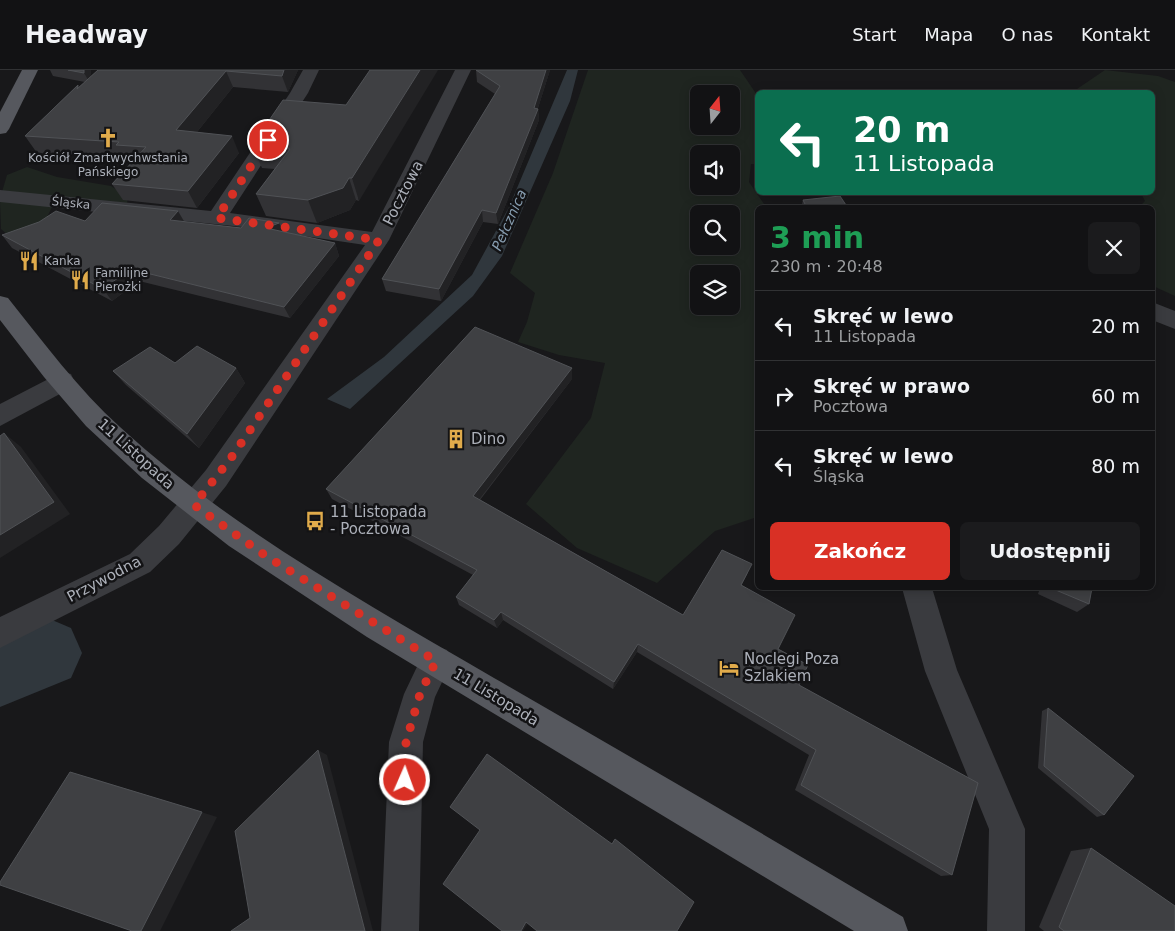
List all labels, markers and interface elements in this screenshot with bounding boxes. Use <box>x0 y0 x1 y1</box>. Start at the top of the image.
text: Headway <box>25 21 148 49</box>
text: Start <box>852 24 896 45</box>
text: Mapa <box>924 24 973 45</box>
text: O nas <box>1001 24 1053 45</box>
text: Kontakt <box>1081 24 1150 45</box>
north arrow <box>690 85 740 135</box>
map controls <box>690 85 740 315</box>
icon: left <box>770 110 835 175</box>
text: 20 m <box>853 110 950 150</box>
pin <box>247 119 289 161</box>
icon: arrive <box>254 126 282 154</box>
church icon: Kościół Zmartwychwstania Pańskiego <box>97 127 119 149</box>
button: sound <box>690 145 740 195</box>
place label: Kościół Zmartwychwstania Pańskiego <box>28 151 188 179</box>
text: 11 Listopada <box>853 151 995 176</box>
street label: Pocztowa <box>379 158 427 228</box>
water label: Pełcznica <box>488 187 530 253</box>
street label: Śląska <box>51 193 91 212</box>
button: search <box>690 205 740 255</box>
text: 3 min <box>770 220 864 255</box>
button: close <box>1088 222 1140 274</box>
restaurant icon: Kanka <box>18 250 40 272</box>
place label: Kanka <box>44 254 81 268</box>
text: 230 m · 20:48 <box>770 257 883 276</box>
button: layers <box>690 265 740 315</box>
place label: Familijne Pierożki <box>95 266 148 294</box>
restaurant icon: Familijne Pierożki <box>69 269 91 291</box>
text: Skręć w lewo <box>813 305 954 327</box>
icon: left <box>770 312 798 340</box>
text: 20 m <box>1091 315 1140 337</box>
text: 11 Listopada <box>813 327 916 346</box>
text: Skręć w prawo <box>813 375 970 397</box>
icon: right <box>770 382 798 410</box>
text: 60 m <box>1091 385 1140 407</box>
text: Pocztowa <box>813 397 888 416</box>
street label: 11 Listopada <box>94 415 178 493</box>
building icon: Dino <box>445 428 467 450</box>
place label: Dino <box>471 430 505 448</box>
text: Skręć w lewo <box>813 445 954 467</box>
icon: left <box>770 452 798 480</box>
text: 80 m <box>1091 455 1140 477</box>
text: Śląska <box>813 467 865 486</box>
place label: 11 Listopada - Pocztowa <box>330 503 427 538</box>
bus stop icon: 11 Listopada - Pocztowa <box>304 510 326 532</box>
button: Zakończ <box>770 522 950 580</box>
button: Udostępnij <box>960 522 1140 580</box>
street label: Przywodna <box>64 552 144 606</box>
place label: Noclegi Poza Szlakiem <box>744 650 839 685</box>
hotel icon: Noclegi Poza Szlakiem <box>718 657 740 679</box>
street label: 11 Listopada <box>450 664 542 730</box>
position arrow <box>378 753 430 805</box>

